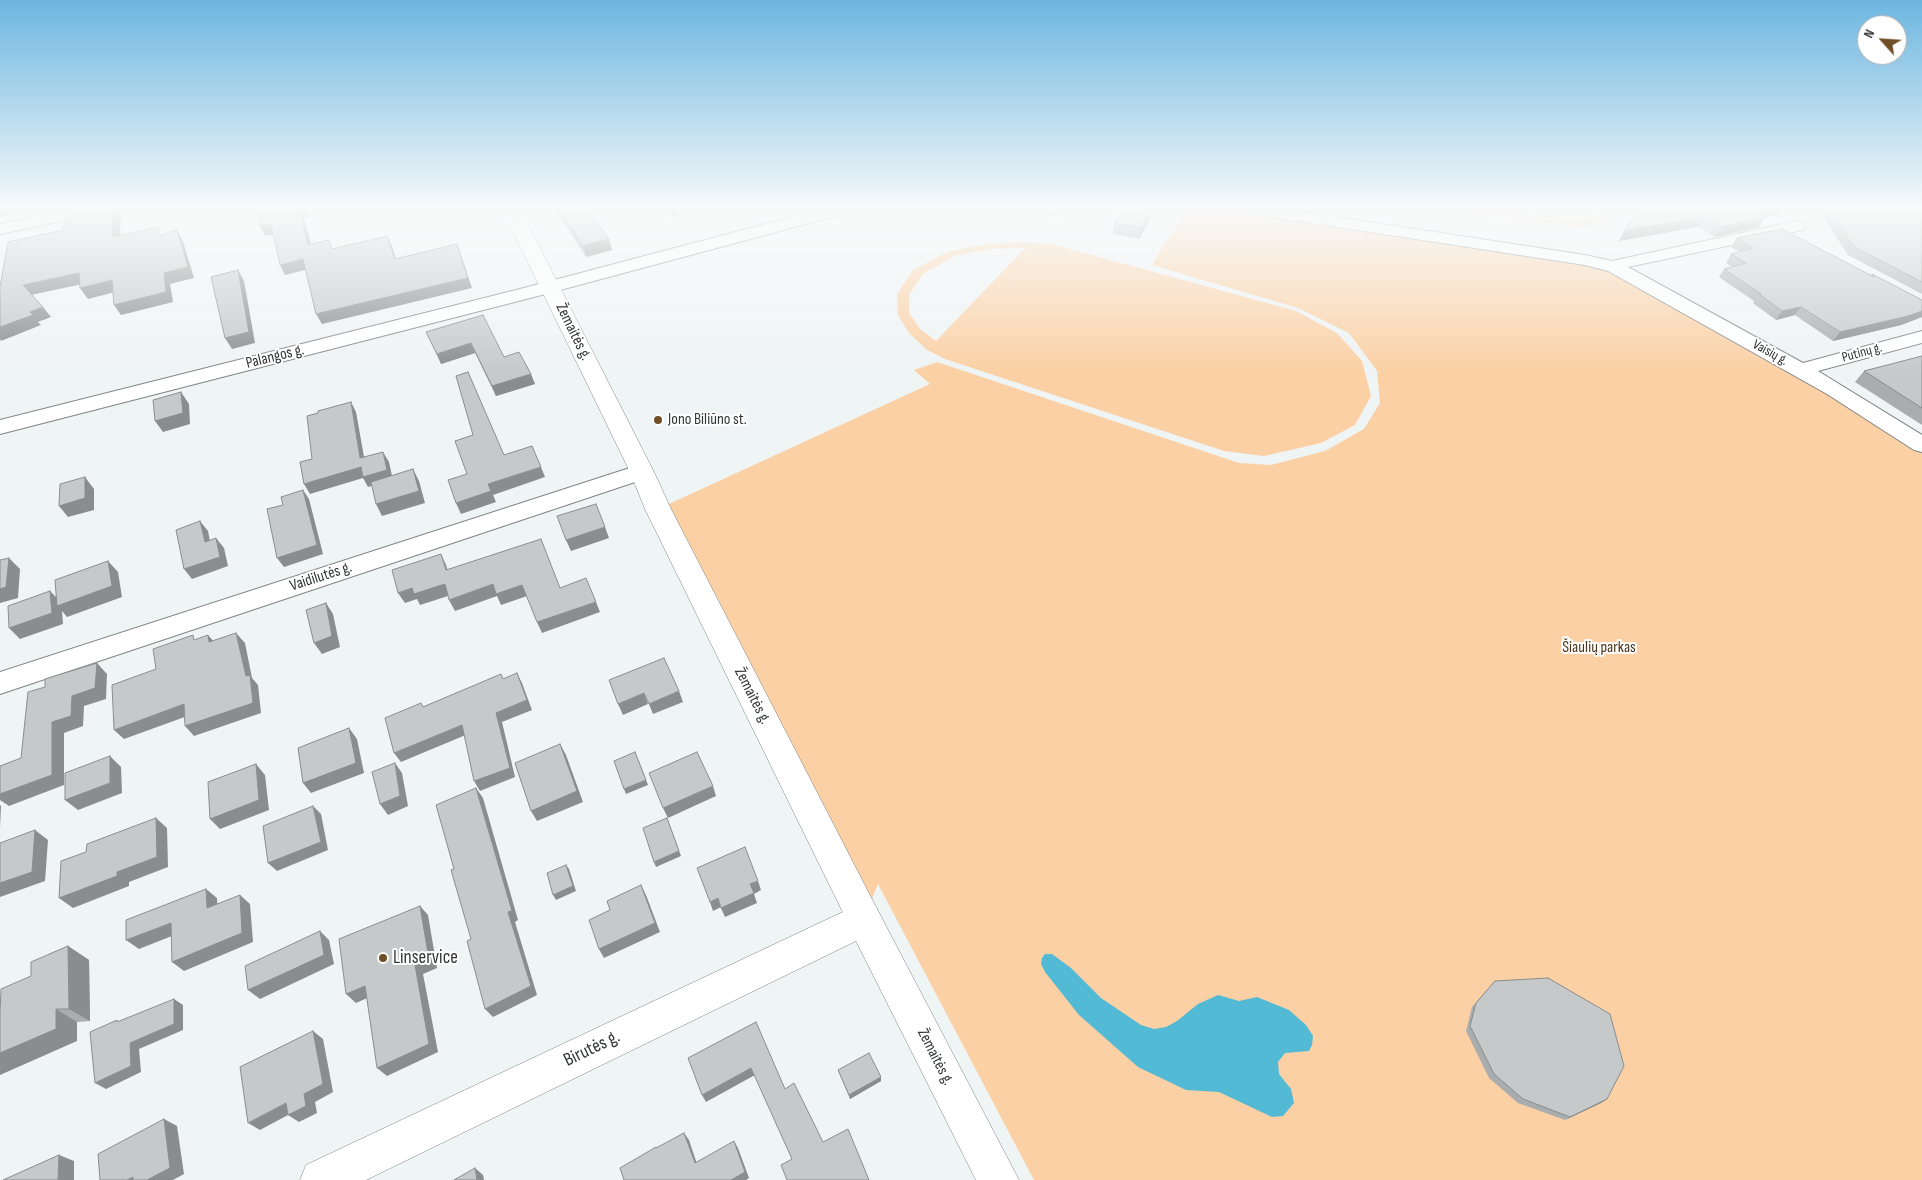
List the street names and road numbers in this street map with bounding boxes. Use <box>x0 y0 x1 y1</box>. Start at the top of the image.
street label: Žemaitės g. <box>551 300 595 364</box>
street label: Vaisių g. <box>1749 336 1791 370</box>
street label: Putinų g. <box>1840 340 1884 366</box>
street label: Palangos g. <box>244 341 306 373</box>
street label: Vaidilutės g. <box>288 558 354 596</box>
street label: Žemaitės g. <box>730 664 774 728</box>
street label: Žemaitės g. <box>913 1025 957 1089</box>
street label: Birutės g. <box>560 1026 624 1072</box>

